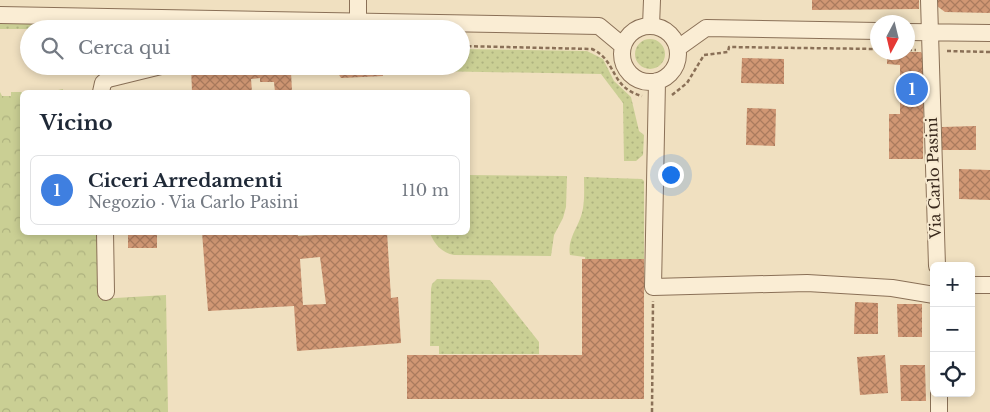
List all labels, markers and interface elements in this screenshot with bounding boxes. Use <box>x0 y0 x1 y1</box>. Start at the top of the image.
north arrow <box>870 15 915 60</box>
search box <box>20 20 470 75</box>
icon: search <box>38 34 66 62</box>
text: Cerca qui <box>78 36 171 59</box>
pin: 1 <box>896 70 928 108</box>
text: Vicino <box>40 110 113 136</box>
street label: Via Carlo Pasini <box>922 117 945 240</box>
your location <box>658 162 684 188</box>
text: Ciceri Arredamenti <box>88 169 282 192</box>
text: 1 <box>54 180 60 200</box>
text: 110 m <box>402 180 449 200</box>
text: Negozio · Via Carlo Pasini <box>88 192 299 212</box>
map controls <box>930 262 975 397</box>
button: + <box>930 262 975 307</box>
button: − <box>930 307 975 352</box>
button: locate <box>930 352 975 397</box>

